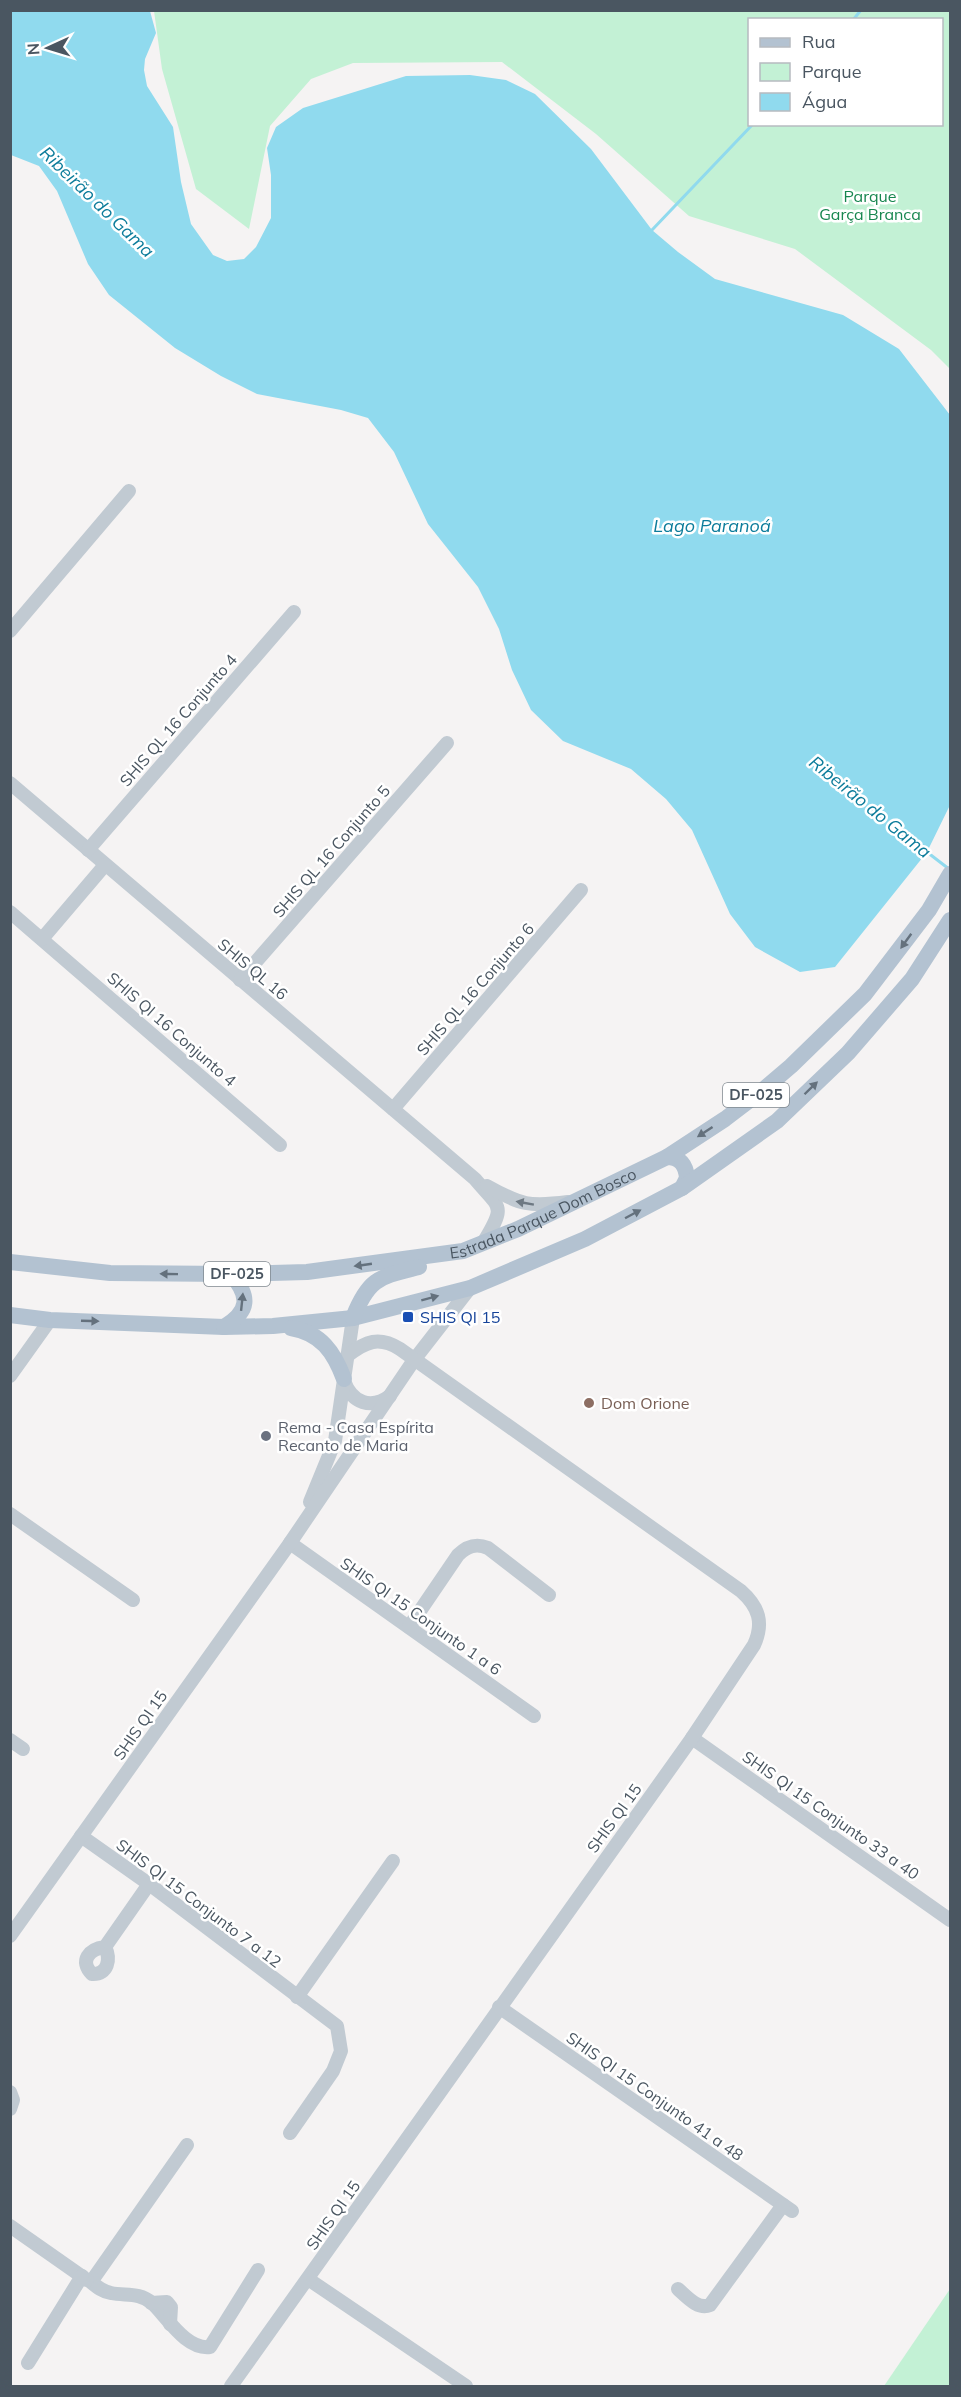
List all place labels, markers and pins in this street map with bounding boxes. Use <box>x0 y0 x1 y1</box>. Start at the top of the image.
place label: SHIS QI 15 <box>420 1307 500 1327</box>
marker: SHIS QI 15 <box>401 1310 415 1324</box>
place label: Dom Orione <box>601 1393 690 1413</box>
marker: Dom Orione <box>582 1396 596 1410</box>
place label: Rema - Casa Espírita Recanto de Maria <box>278 1417 434 1455</box>
marker: Rema - Casa Espírita Recanto de Maria <box>259 1429 273 1443</box>

